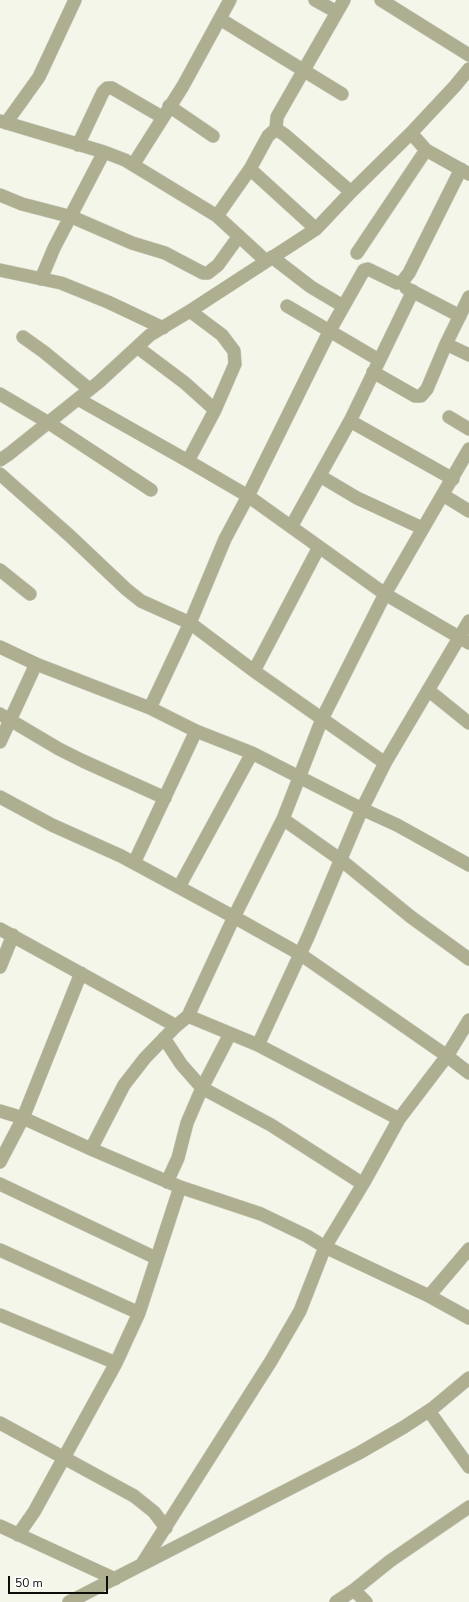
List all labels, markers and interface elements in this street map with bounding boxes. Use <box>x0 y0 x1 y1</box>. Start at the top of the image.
scale bar <box>10 1568 110 1594</box>
text: 50 m <box>15 1575 43 1591</box>

